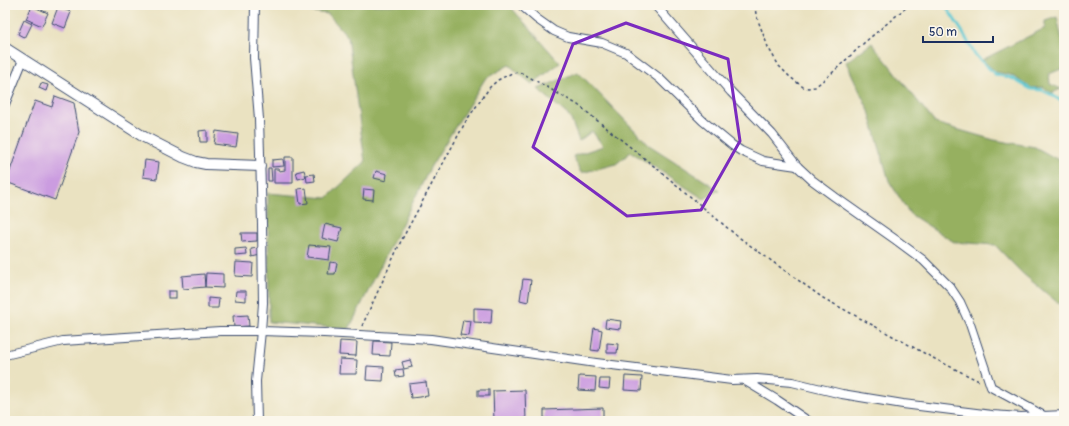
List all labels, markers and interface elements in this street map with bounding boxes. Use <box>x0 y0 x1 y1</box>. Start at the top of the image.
scale bar <box>923 18 993 44</box>
text: 50 m <box>929 25 957 40</box>

